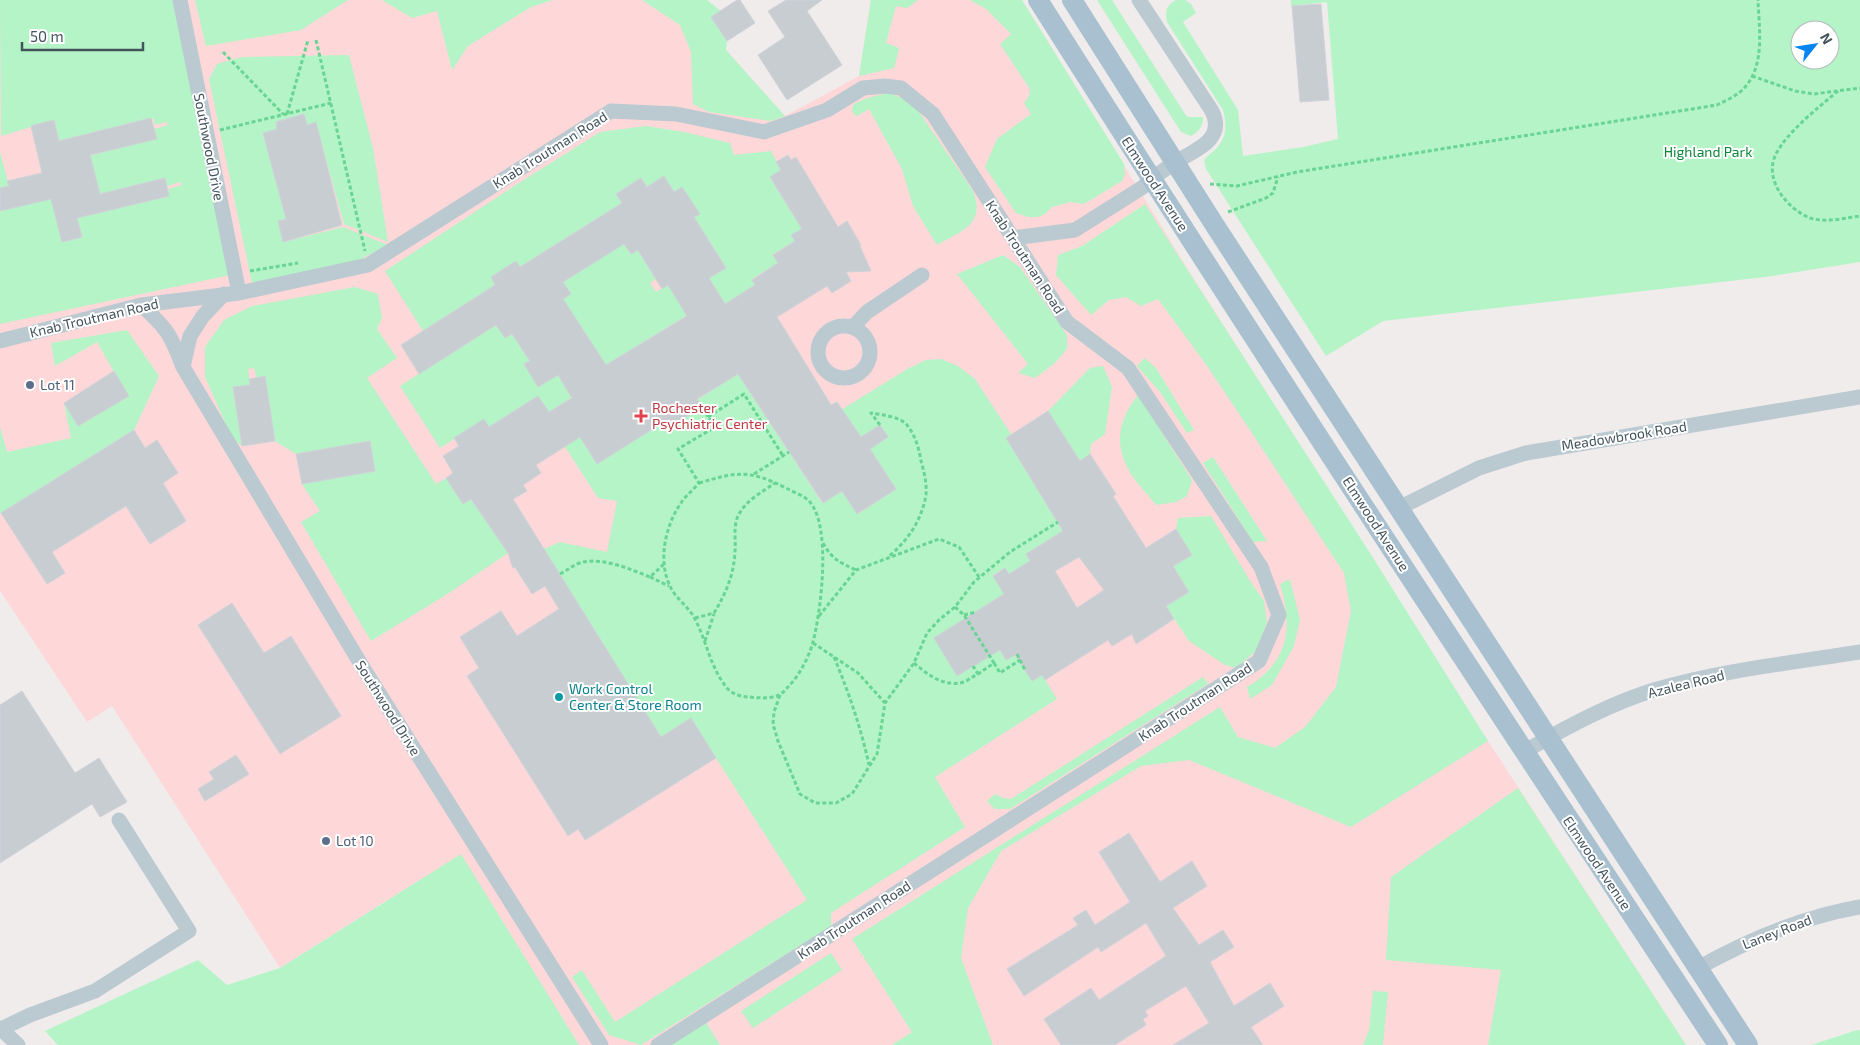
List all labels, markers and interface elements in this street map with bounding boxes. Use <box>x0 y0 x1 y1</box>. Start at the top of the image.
scale bar <box>22 20 144 52</box>
north arrow <box>1790 20 1840 70</box>
text: 50 m <box>30 27 64 45</box>
text: N <box>1817 30 1837 47</box>
street label: Southwood Drive <box>191 92 228 202</box>
street label: Knab Troutman Road <box>489 107 610 192</box>
street label: Elmwood Avenue <box>1119 133 1192 234</box>
park label: Highland Park <box>1664 143 1752 160</box>
street label: Knab Troutman Road <box>982 197 1068 317</box>
street label: Knab Troutman Road <box>28 294 160 341</box>
place label: Lot 11 <box>40 376 75 393</box>
marker: Lot 11 <box>24 379 36 391</box>
place label: Rochester Psychiatric Center <box>652 399 768 432</box>
marker: Rochester Psychiatric Center <box>634 409 648 423</box>
street label: Meadowbrook Road <box>1560 417 1688 454</box>
street label: Elmwood Avenue <box>1340 473 1413 574</box>
street label: Southwood Drive <box>352 657 425 758</box>
street label: Knab Troutman Road <box>1135 659 1255 745</box>
street label: Azalea Road <box>1646 666 1726 701</box>
place label: Work Control Center & Store Room <box>569 680 702 713</box>
marker: Work Control Center & Store Room <box>553 691 565 703</box>
street label: Elmwood Avenue <box>1560 813 1635 913</box>
place label: Lot 10 <box>336 832 374 849</box>
marker: Lot 10 <box>320 835 332 847</box>
street label: Knab Troutman Road <box>794 877 914 963</box>
street label: Laney Road <box>1740 911 1814 953</box>

